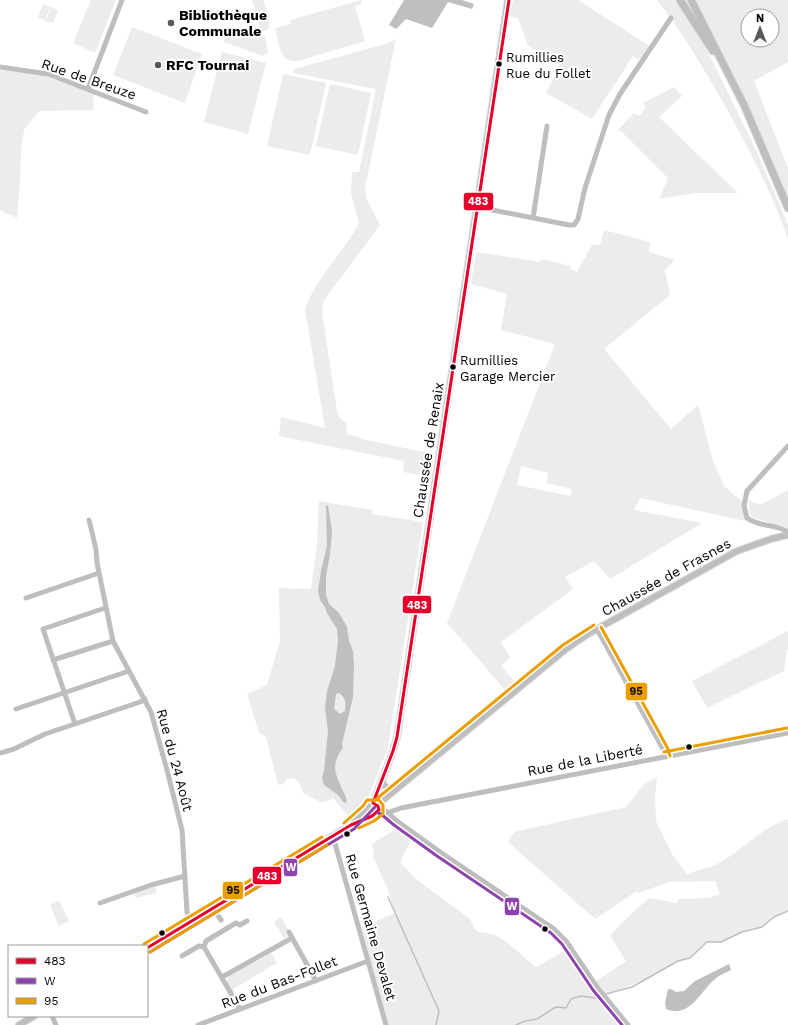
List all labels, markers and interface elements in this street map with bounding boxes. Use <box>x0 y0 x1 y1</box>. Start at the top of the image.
place label: Bibliothèque Communale <box>179 7 267 39</box>
north arrow <box>740 8 780 48</box>
text: N <box>756 12 764 25</box>
marker: Bibliothèque Communale <box>166 18 176 28</box>
place label: Rumillies Rue du Follet <box>506 50 591 81</box>
street label: Rue de Breuze <box>40 55 138 103</box>
place label: RFC Tournai <box>166 57 249 73</box>
marker: Rumillies Rue du Follet <box>494 59 504 69</box>
marker: RFC Tournai <box>153 60 163 70</box>
line badge: 483 <box>463 192 494 211</box>
text: 483 <box>468 195 489 208</box>
place label: Rumillies Garage Mercier <box>460 353 555 384</box>
marker: Rumillies Garage Mercier <box>448 362 458 372</box>
street label: Chaussée de Renaix <box>409 381 447 519</box>
street label: Chaussée de Frasnes <box>599 535 733 619</box>
line badge: 483 <box>402 595 432 614</box>
text: 483 <box>407 599 428 612</box>
line badge: 95 <box>625 682 648 701</box>
text: 95 <box>629 685 643 698</box>
street label: Rue du 24 Août <box>154 707 196 813</box>
street label: Rue de la Liberté <box>526 741 644 779</box>
unlabelled marker <box>684 742 694 752</box>
unlabelled marker <box>342 829 352 839</box>
street label: Rue Germaine Devalet <box>342 852 400 1002</box>
line badge: W <box>283 858 298 877</box>
text: W <box>286 861 297 874</box>
line badge: 483 <box>252 866 282 885</box>
text: 483 <box>257 870 278 883</box>
line badge: 95 <box>222 881 244 900</box>
text: 95 <box>226 884 240 897</box>
line badge: W <box>504 897 520 916</box>
text: W <box>507 900 518 913</box>
unlabelled marker <box>540 924 550 934</box>
unlabelled marker <box>157 928 167 938</box>
legend <box>8 945 148 1017</box>
street label: Rue du Bas-Follet <box>219 952 339 1011</box>
text: 483 <box>44 954 65 968</box>
text: W <box>44 974 56 988</box>
text: 95 <box>44 994 58 1008</box>

